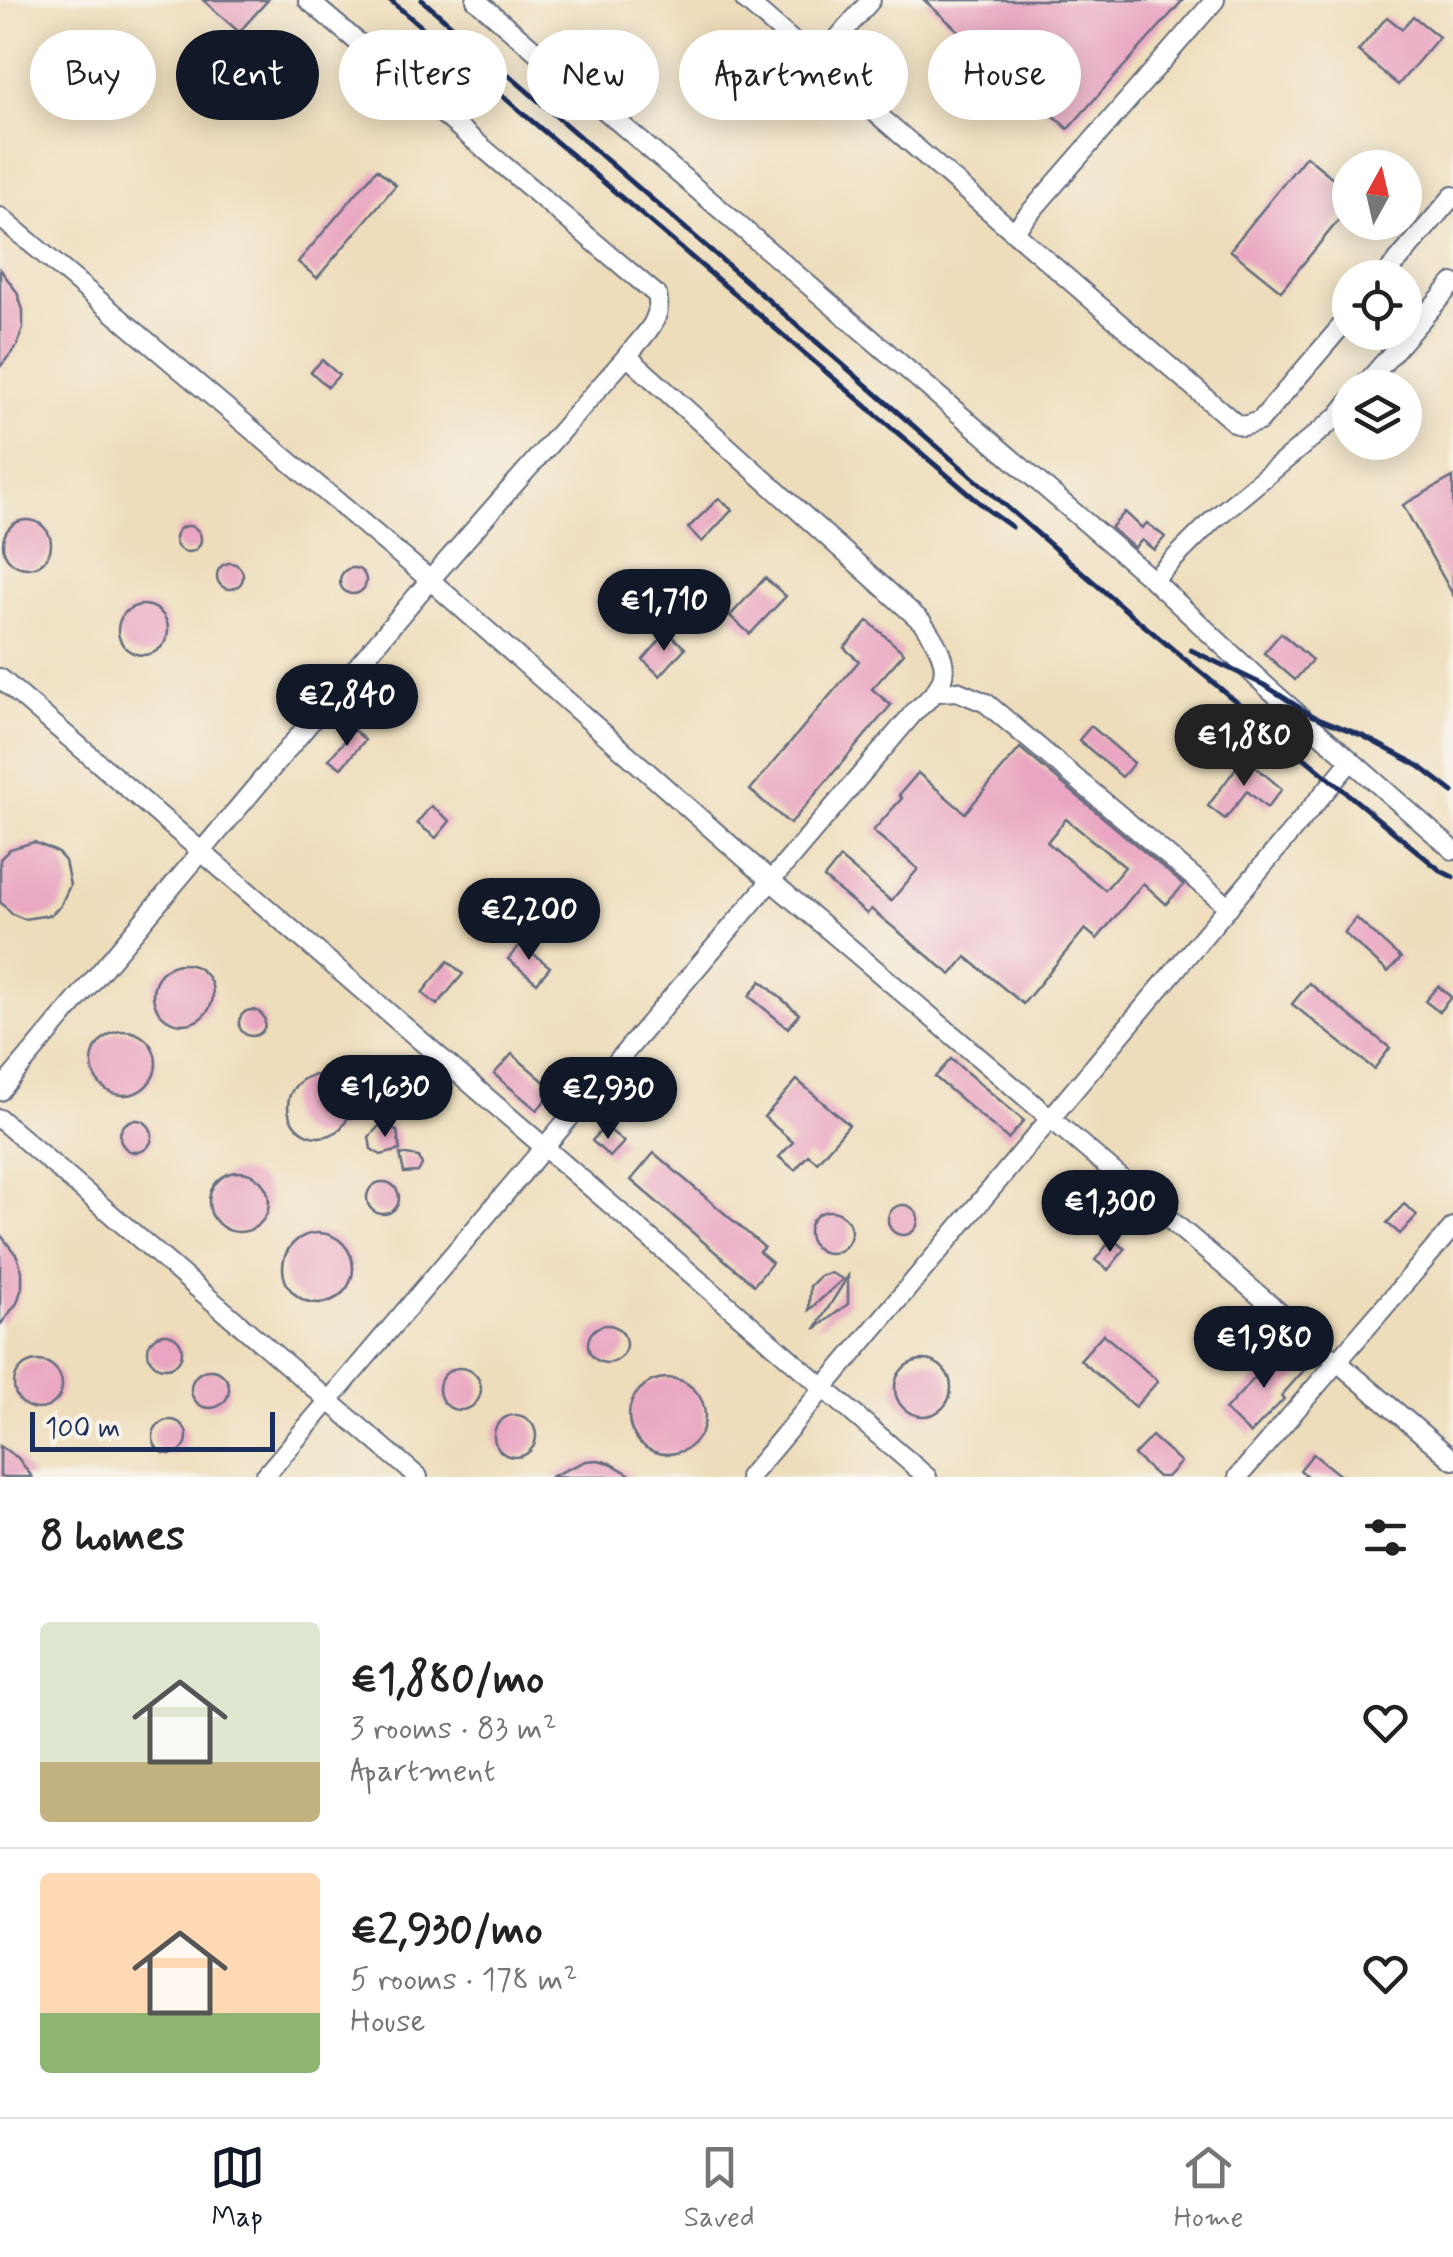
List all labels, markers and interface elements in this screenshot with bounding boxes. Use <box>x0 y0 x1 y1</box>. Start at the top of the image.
chip: Buy <box>30 30 156 120</box>
chip: Rent <box>176 30 319 120</box>
chip: Filters <box>339 30 507 120</box>
chip: New <box>527 30 659 120</box>
chip: Apartment <box>679 30 908 120</box>
chip: House <box>928 30 1081 120</box>
north arrow <box>1332 150 1422 240</box>
map controls <box>1332 150 1422 460</box>
button: locate <box>1332 260 1422 350</box>
button: layers <box>1332 370 1422 460</box>
pin: €1,710 <box>583 569 745 654</box>
text: €1,710 <box>620 580 708 622</box>
pin: €2,840 <box>266 664 428 749</box>
text: €2,840 <box>298 675 396 717</box>
pin: €1,880 <box>1163 704 1325 789</box>
text: €1,880 <box>1197 715 1291 757</box>
pin: €2,200 <box>448 878 610 963</box>
text: €2,200 <box>480 889 578 931</box>
pin: €1,630 <box>304 1055 466 1140</box>
pin: €2,930 <box>527 1057 689 1142</box>
text: €1,630 <box>340 1066 430 1108</box>
text: €2,930 <box>561 1068 655 1110</box>
pin: €1,300 <box>1029 1170 1191 1255</box>
text: €1,300 <box>1064 1181 1156 1223</box>
pin: €1,980 <box>1183 1306 1345 1391</box>
text: €1,980 <box>1216 1317 1312 1359</box>
scale bar <box>30 1407 275 1452</box>
text: 100 m <box>45 1411 120 1448</box>
text: 8 homes <box>40 1510 185 1565</box>
icon: filters <box>1358 1510 1413 1565</box>
text: €1,880/mo <box>350 1653 544 1708</box>
icon: home <box>120 1662 240 1782</box>
icon: heart <box>1358 1695 1413 1750</box>
text: 3 rooms · 83 m² <box>350 1708 557 1750</box>
text: Apartment <box>350 1750 495 1792</box>
text: €2,930/mo <box>350 1904 543 1959</box>
icon: home <box>120 1913 240 2033</box>
icon: heart <box>1358 1946 1413 2001</box>
text: 5 rooms · 178 m² <box>350 1959 577 2001</box>
text: House <box>350 2001 426 2043</box>
tab: Map <box>210 2140 265 2237</box>
tab: Saved <box>684 2140 755 2237</box>
tab: Home <box>1174 2140 1243 2237</box>

